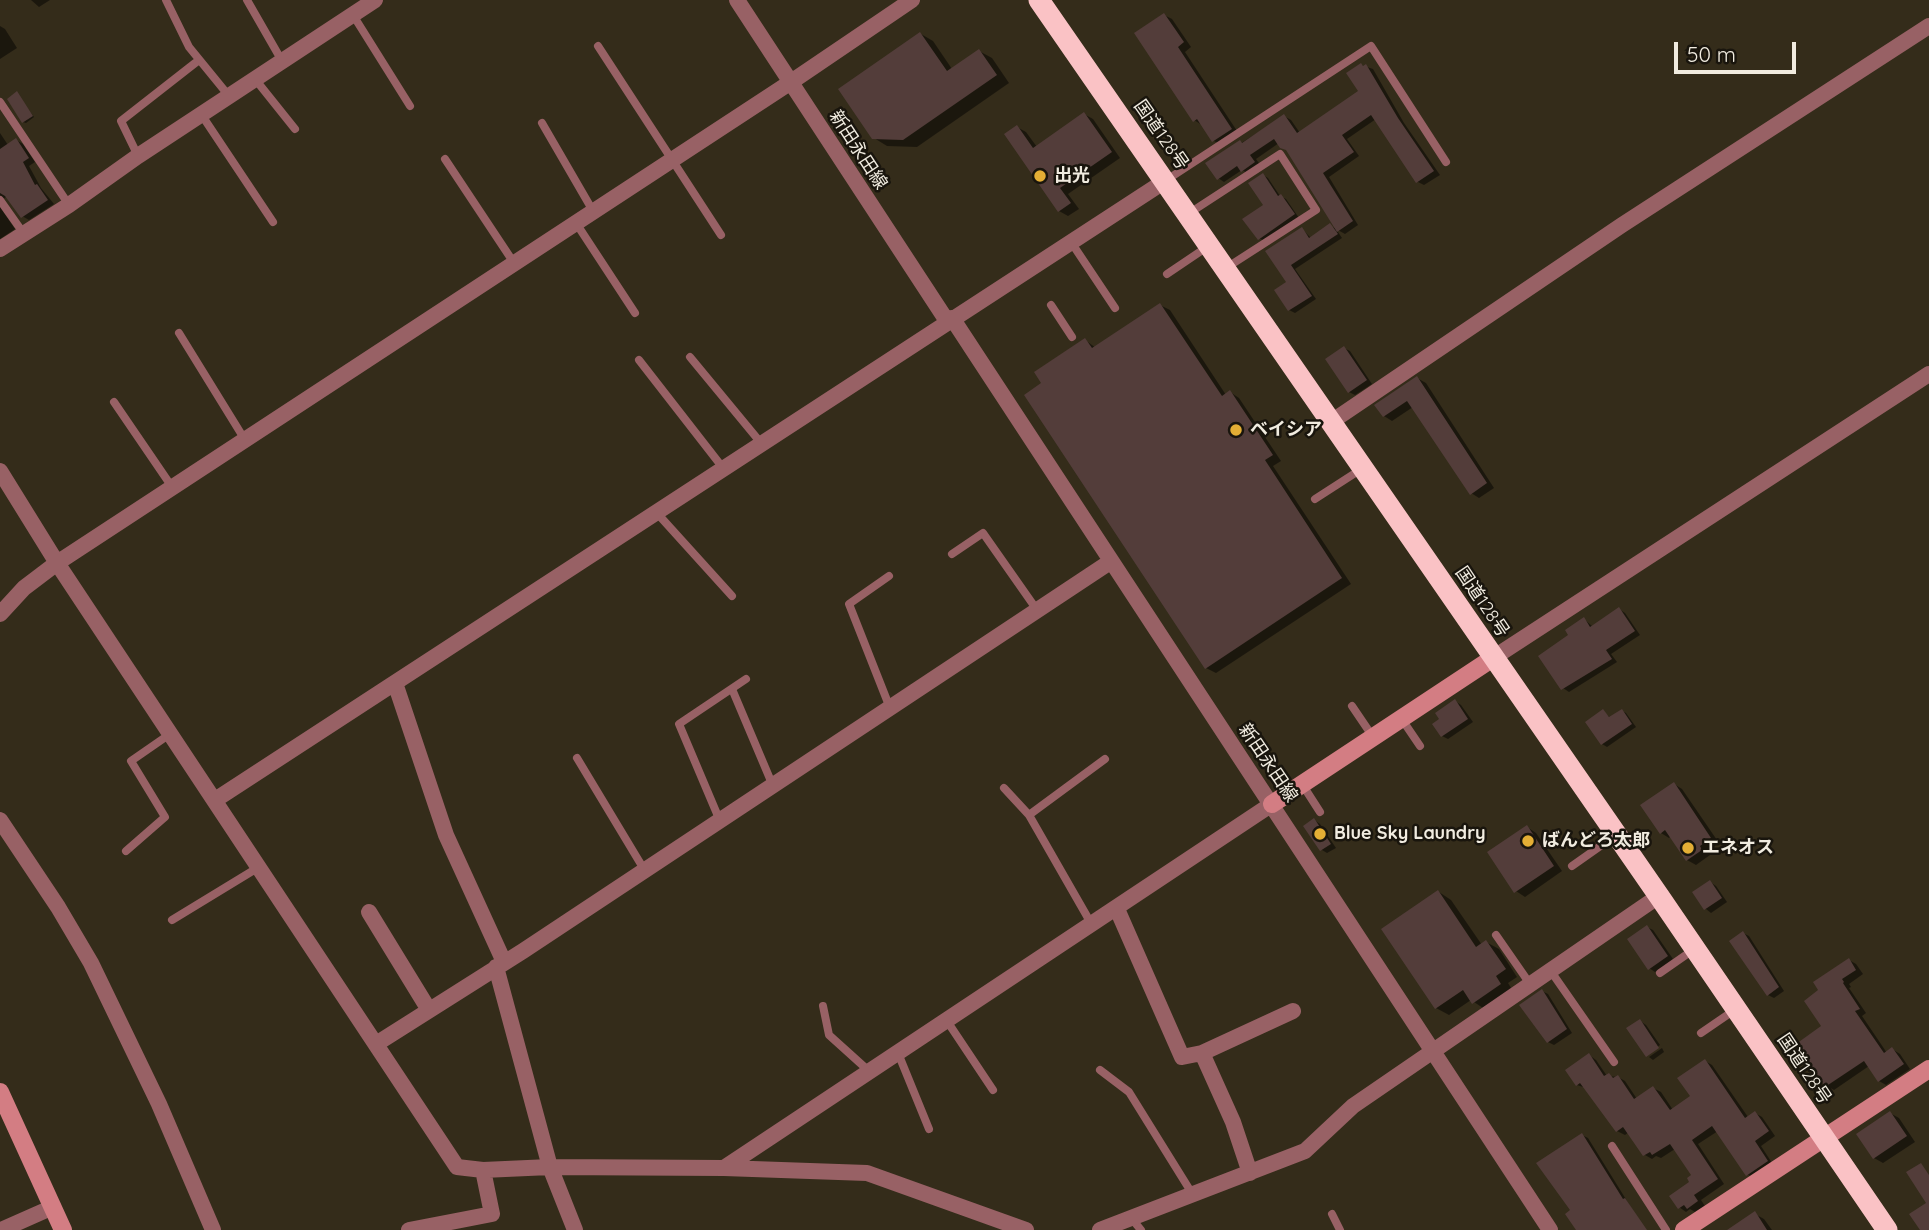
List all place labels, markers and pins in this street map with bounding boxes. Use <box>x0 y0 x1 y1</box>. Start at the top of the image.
place label: 出光 <box>1054 165 1090 187</box>
marker: 出光 <box>1032 168 1048 184</box>
place label: ベイシア <box>1250 419 1322 441</box>
marker: ベイシア <box>1228 422 1244 438</box>
place label: Blue Sky Laundry <box>1334 823 1486 845</box>
marker: Blue Sky Laundry <box>1312 826 1328 842</box>
place label: ばんどろ太郎 <box>1542 830 1650 852</box>
marker: ばんどろ太郎 <box>1520 833 1536 849</box>
place label: エネオス <box>1702 837 1774 859</box>
marker: エネオス <box>1680 840 1696 856</box>

